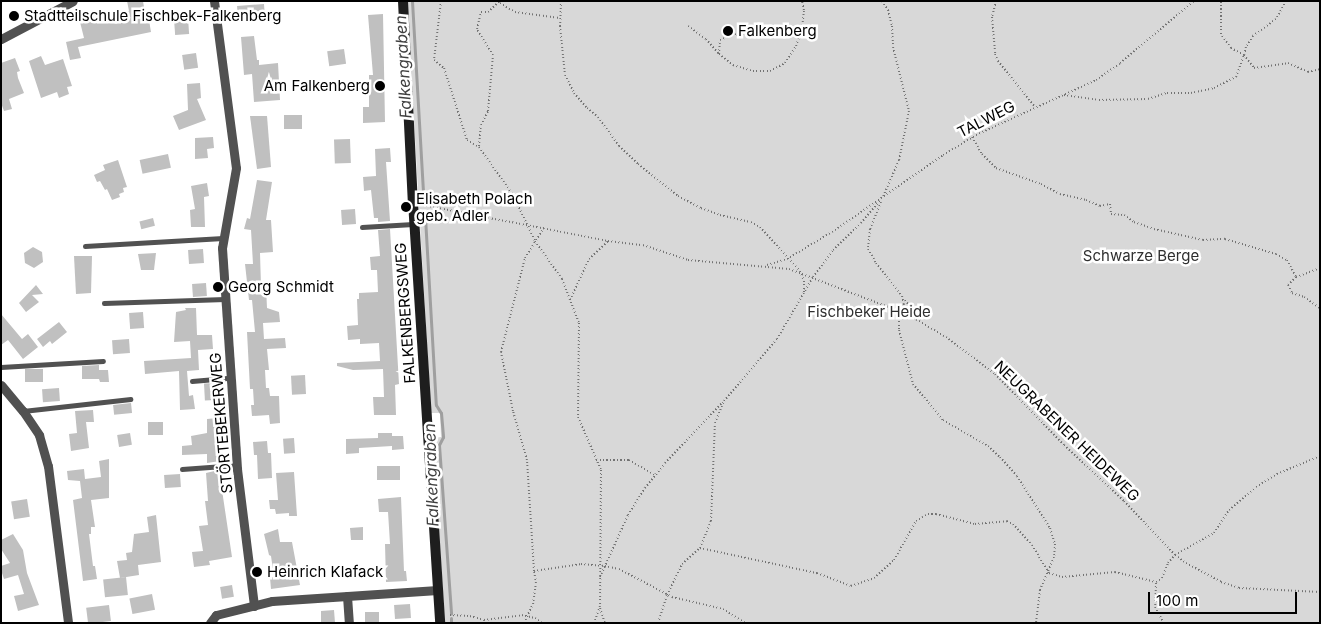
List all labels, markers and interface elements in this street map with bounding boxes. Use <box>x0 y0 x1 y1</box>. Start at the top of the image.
place label: Stadtteilschule Fischbek-Falkenberg <box>24 7 281 25</box>
marker: Stadtteilschule Fischbek-Falkenberg <box>8 10 20 22</box>
water label: Falkengraben <box>391 15 415 119</box>
place label: Falkenberg <box>738 22 817 40</box>
marker: Falkenberg <box>722 25 734 37</box>
place label: Am Falkenberg <box>264 77 370 95</box>
marker: Am Falkenberg <box>374 80 386 92</box>
street label: TALWEG <box>954 97 1018 141</box>
place label: Elisabeth Polach geb. Adler <box>416 189 533 224</box>
marker: Elisabeth Polach geb. Adler <box>400 201 412 213</box>
street label: FALKENBERGSWEG <box>391 242 419 384</box>
park label: Schwarze Berge <box>1083 247 1199 265</box>
place label: Georg Schmidt <box>228 278 334 296</box>
marker: Georg Schmidt <box>212 281 224 293</box>
park label: Fischbeker Heide <box>807 303 931 321</box>
street label: STÖRTEBEKERWEG <box>206 352 236 494</box>
street label: NEUGRABENER HEIDEWEG <box>991 357 1143 505</box>
water label: Falkengraben <box>420 423 442 527</box>
place label: Heinrich Klafack <box>267 563 383 581</box>
marker: Heinrich Klafack <box>251 566 263 578</box>
scale bar <box>1151 582 1300 614</box>
text: 100 m <box>1156 591 1198 610</box>

